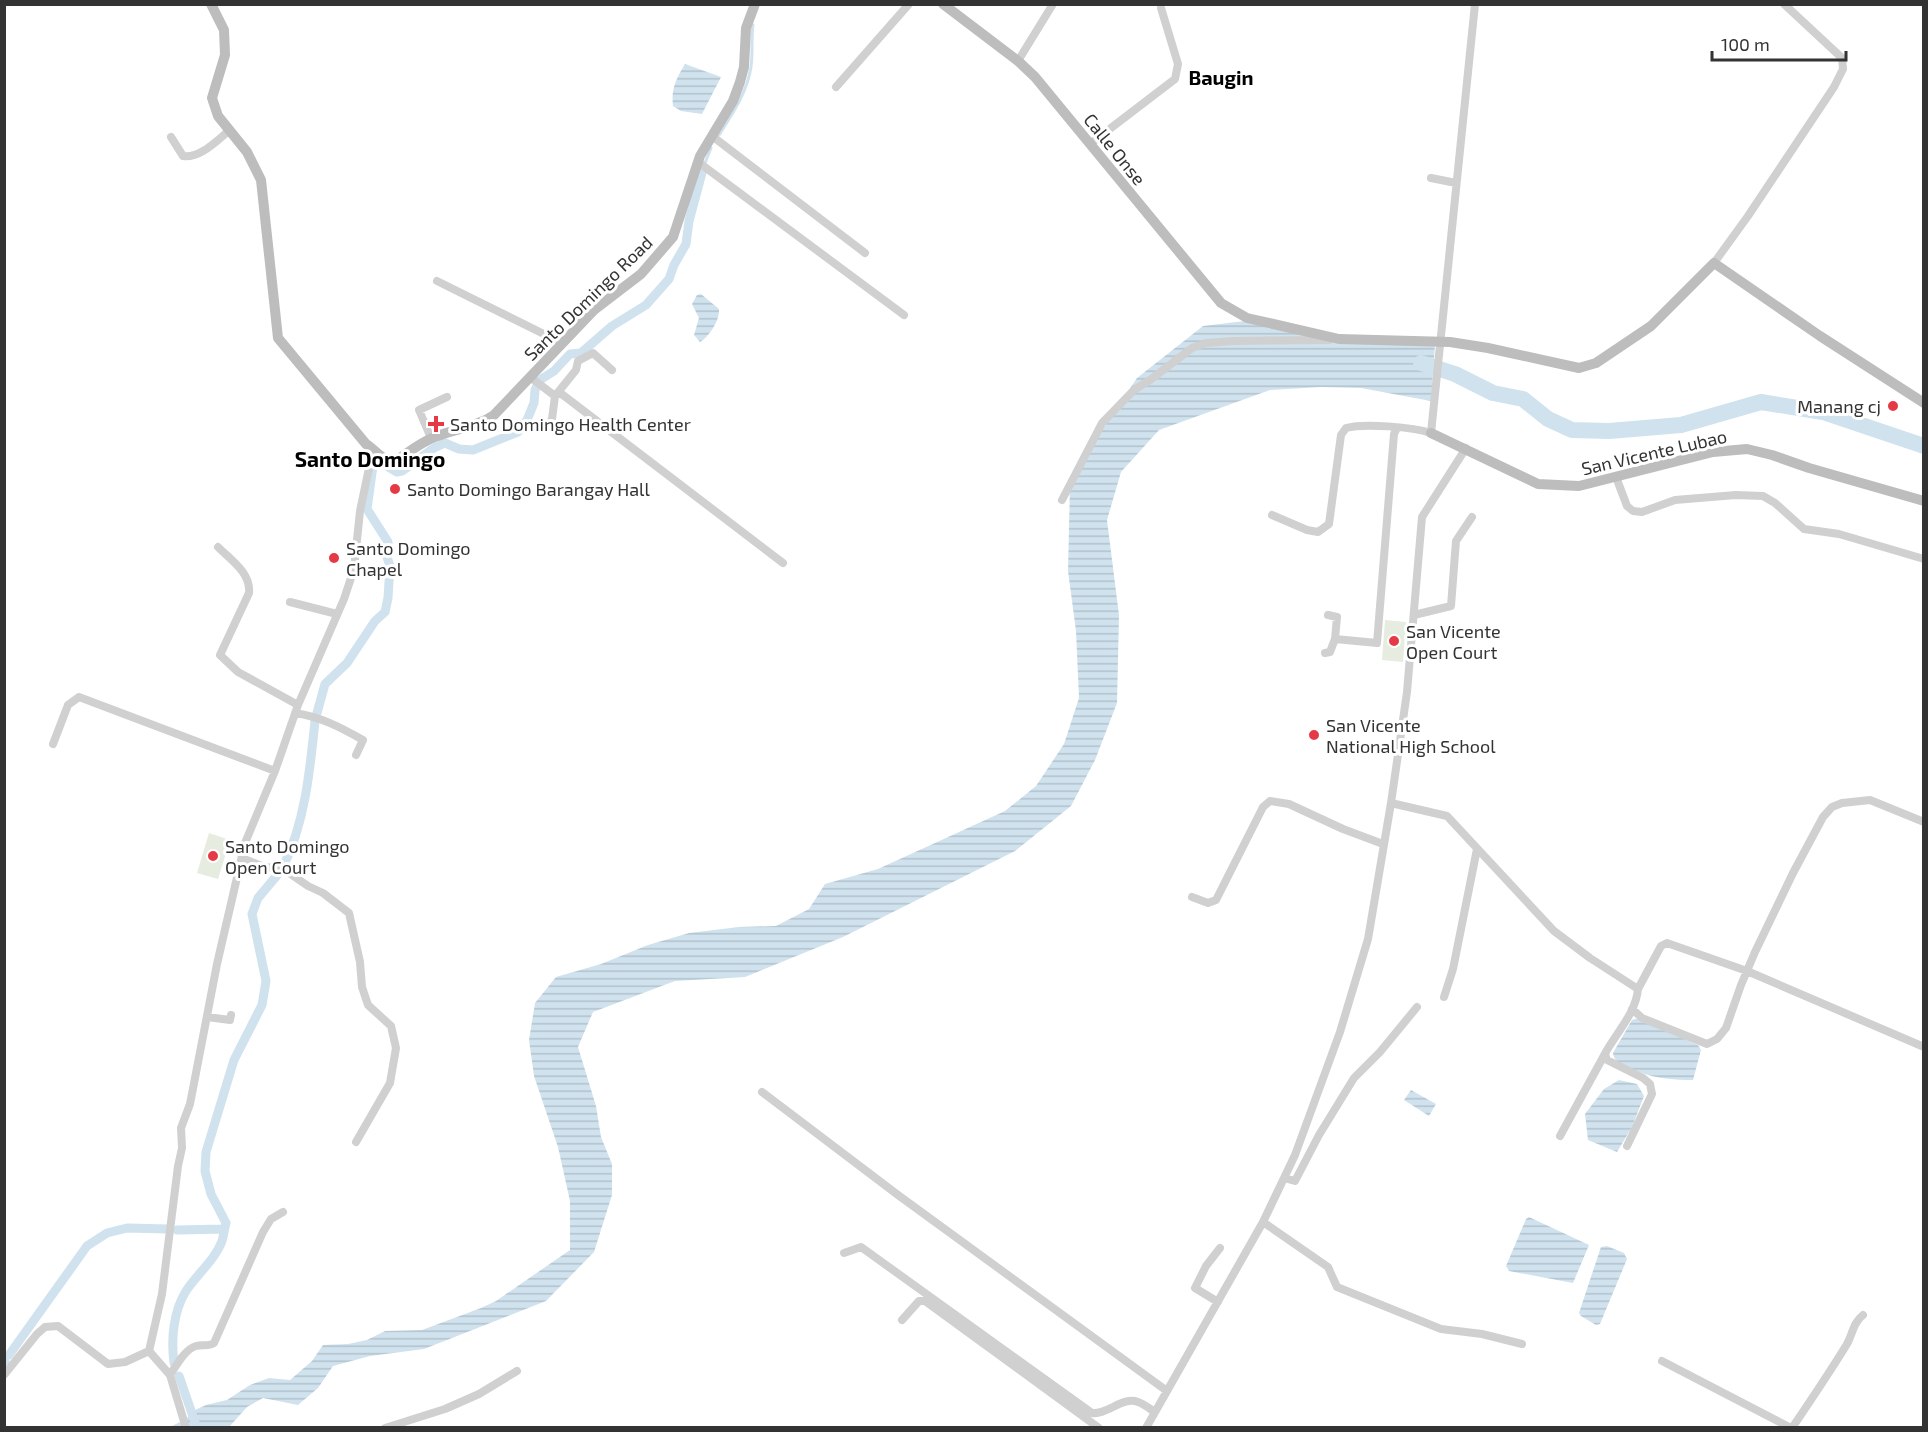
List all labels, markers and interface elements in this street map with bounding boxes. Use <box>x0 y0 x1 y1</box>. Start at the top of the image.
scale bar <box>1712 24 1846 62</box>
text: 100 m <box>1721 33 1770 55</box>
district label: Baugin <box>1188 65 1254 89</box>
street label: Calle Onse <box>1079 109 1151 189</box>
street label: Santo Domingo Road <box>519 231 657 365</box>
place label: Manang cj <box>1797 395 1881 417</box>
marker: Manang cj <box>1886 399 1900 413</box>
place label: Santo Domingo Health Center <box>450 413 691 435</box>
marker: Santo Domingo Health Center <box>427 415 445 433</box>
street label: San Vicente Lubao <box>1579 425 1729 479</box>
district label: Santo Domingo <box>295 446 445 471</box>
place label: Santo Domingo Barangay Hall <box>407 478 650 500</box>
marker: Santo Domingo Barangay Hall <box>388 482 402 496</box>
place label: Santo Domingo Chapel <box>346 537 471 580</box>
marker: Santo Domingo Chapel <box>327 551 341 565</box>
place label: San Vicente Open Court <box>1406 620 1501 663</box>
marker: San Vicente Open Court <box>1387 634 1401 648</box>
place label: San Vicente National High School <box>1326 714 1496 757</box>
marker: San Vicente National High School <box>1307 728 1321 742</box>
place label: Santo Domingo Open Court <box>225 835 350 878</box>
marker: Santo Domingo Open Court <box>206 849 220 863</box>

